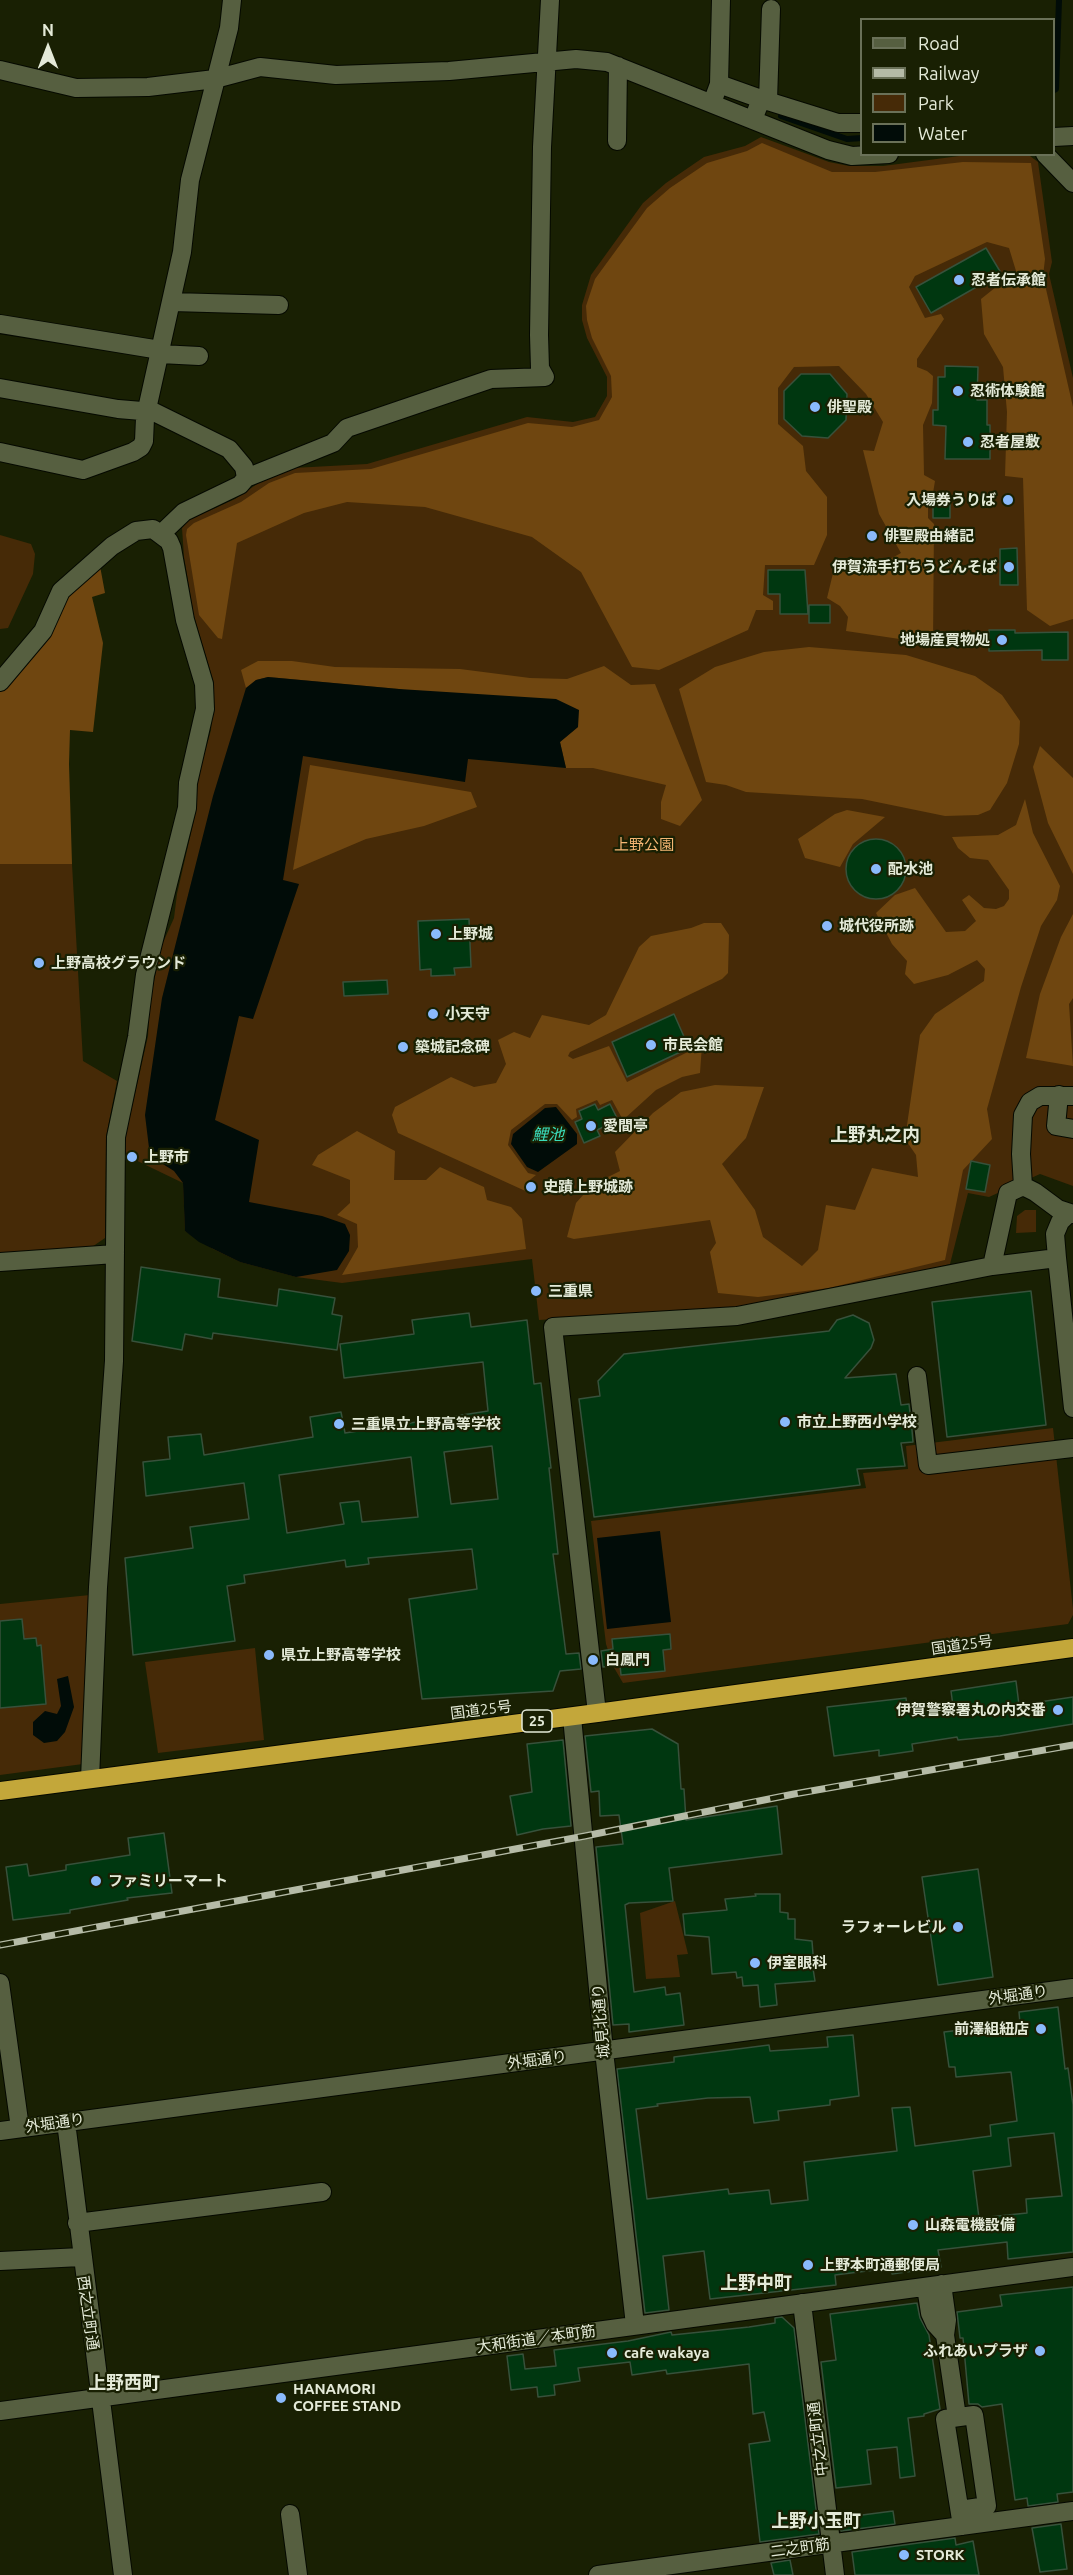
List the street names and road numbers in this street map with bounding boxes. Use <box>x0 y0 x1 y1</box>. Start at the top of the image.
street label: 国道25号 <box>930 1632 994 1658</box>
street label: 国道25号 <box>449 1697 513 1723</box>
road number: 25 <box>522 1710 552 1732</box>
street label: 外堀通り <box>987 1982 1049 2008</box>
street label: 城見北通り <box>589 1983 613 2059</box>
street label: 外堀通り <box>506 2047 568 2073</box>
street label: 外堀通り <box>24 2110 86 2136</box>
street label: 西之立町通 <box>74 2275 102 2351</box>
street label: 大和街道／本町筋 <box>475 2322 597 2356</box>
street label: 中之立町通 <box>804 2401 832 2477</box>
street label: 二之町筋 <box>769 2535 831 2561</box>

